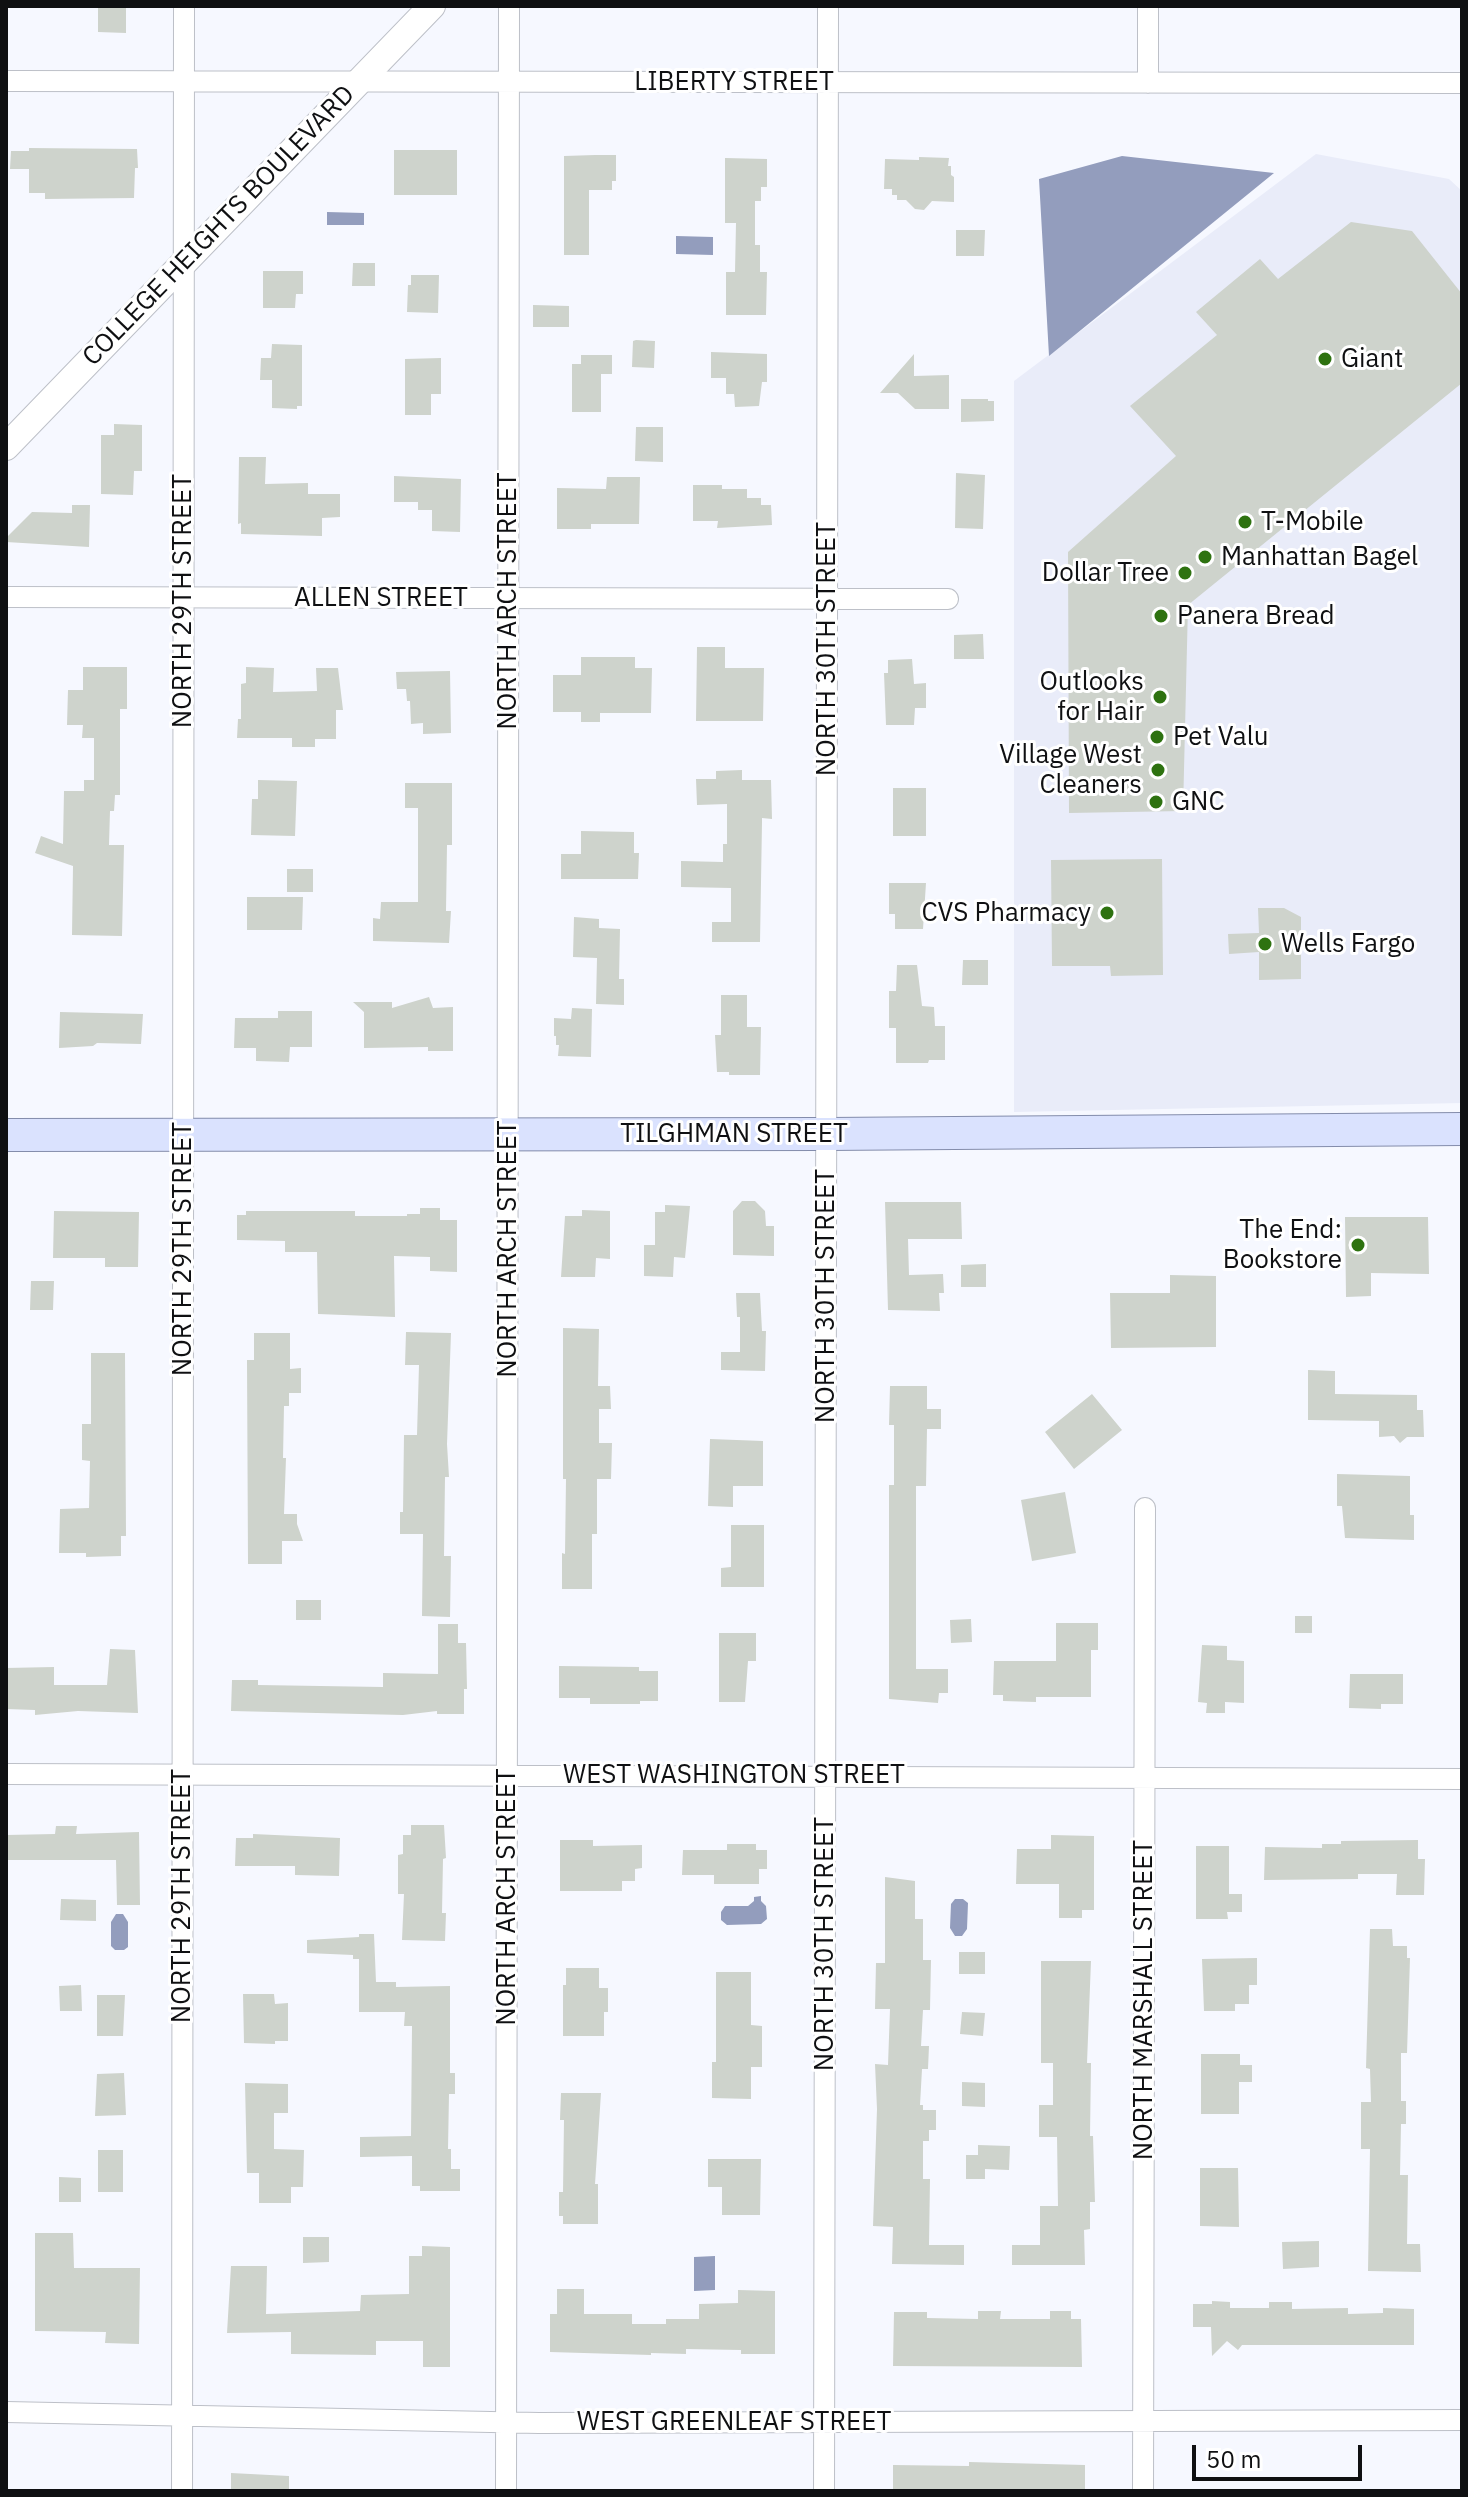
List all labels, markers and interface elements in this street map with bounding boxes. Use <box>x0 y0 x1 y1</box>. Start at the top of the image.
street label: LIBERTY STREET <box>634 66 834 98</box>
street label: COLLEGE HEIGHTS BOULEVARD <box>77 79 361 373</box>
place label: Giant <box>1341 343 1403 375</box>
marker: Giant <box>1316 350 1334 368</box>
street label: NORTH ARCH STREET <box>492 472 524 730</box>
street label: NORTH 29TH STREET <box>167 474 199 728</box>
place label: T-Mobile <box>1261 506 1364 538</box>
marker: T-Mobile <box>1236 513 1254 531</box>
street label: NORTH 30TH STREET <box>811 522 843 776</box>
place label: Manhattan Bagel <box>1221 541 1418 573</box>
marker: Manhattan Bagel <box>1196 548 1214 566</box>
place label: Dollar Tree <box>1042 557 1169 589</box>
marker: Dollar Tree <box>1176 564 1194 582</box>
street label: ALLEN STREET <box>294 582 468 614</box>
place label: Panera Bread <box>1177 600 1335 632</box>
marker: Panera Bread <box>1152 607 1170 625</box>
place label: Outlooks for Hair <box>1039 666 1144 728</box>
marker: Outlooks for Hair <box>1151 688 1169 706</box>
place label: Pet Valu <box>1173 721 1269 753</box>
marker: Pet Valu <box>1148 728 1166 746</box>
place label: Village West Cleaners <box>999 739 1142 800</box>
marker: Village West Cleaners <box>1149 761 1167 779</box>
place label: GNC <box>1172 786 1225 818</box>
marker: GNC <box>1147 793 1165 811</box>
place label: CVS Pharmacy <box>921 897 1091 929</box>
marker: CVS Pharmacy <box>1098 904 1116 922</box>
place label: Wells Fargo <box>1281 928 1415 960</box>
marker: Wells Fargo <box>1256 935 1274 953</box>
street label: TILGHMAN STREET <box>620 1118 848 1150</box>
street label: NORTH ARCH STREET <box>492 1120 524 1378</box>
street label: NORTH 29TH STREET <box>167 1122 199 1376</box>
street label: NORTH 30TH STREET <box>810 1169 842 1423</box>
place label: The End: Bookstore <box>1223 1214 1342 1276</box>
marker: The End: Bookstore <box>1349 1236 1367 1254</box>
street label: WEST WASHINGTON STREET <box>563 1759 905 1791</box>
street label: NORTH ARCH STREET <box>491 1768 523 2026</box>
street label: NORTH 29TH STREET <box>166 1769 198 2023</box>
street label: NORTH 30TH STREET <box>809 1817 841 2071</box>
street label: NORTH MARSHALL STREET <box>1128 1840 1160 2160</box>
street label: WEST GREENLEAF STREET <box>577 2406 891 2438</box>
scale bar <box>1196 2429 1366 2479</box>
text: 50 m <box>1206 2443 1261 2475</box>

